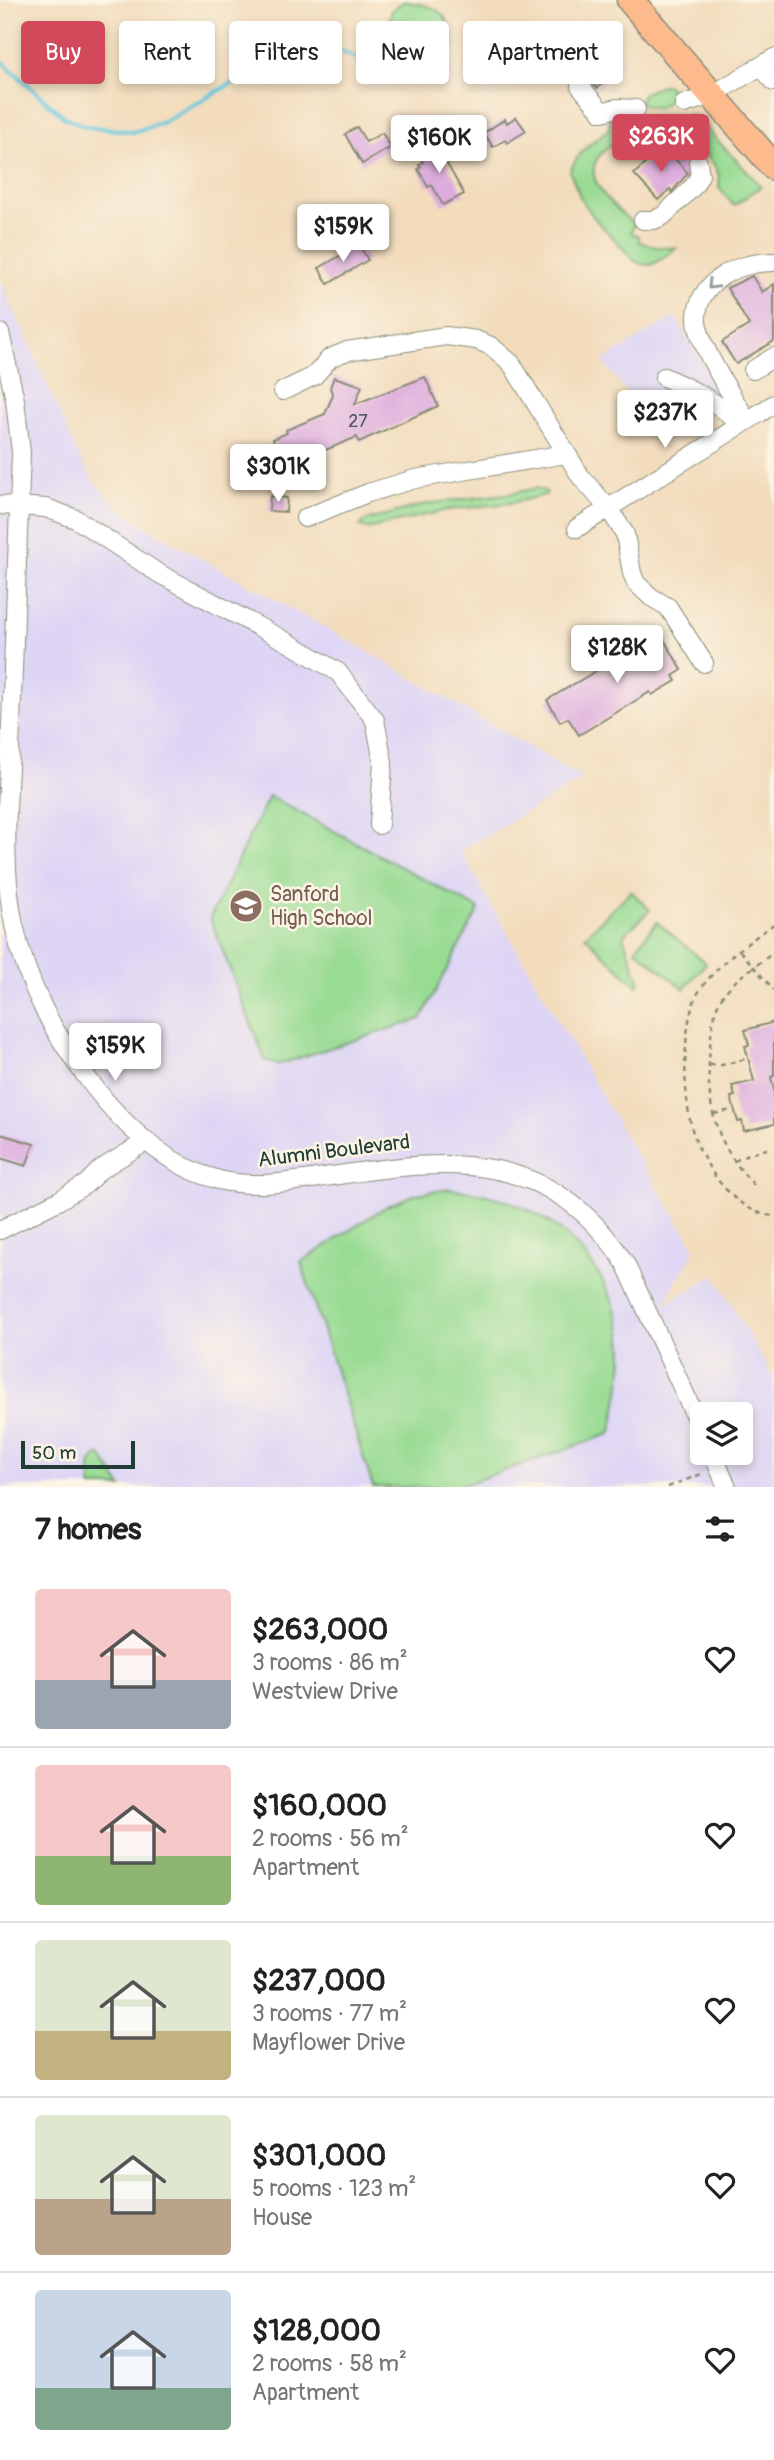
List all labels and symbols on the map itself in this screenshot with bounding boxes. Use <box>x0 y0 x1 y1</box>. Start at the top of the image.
pin: $263K <box>612 114 710 174</box>
pin: $160K <box>390 116 488 175</box>
pin: $159K <box>294 204 392 264</box>
one-way arrow <box>708 277 721 290</box>
pin: $237K <box>616 391 714 450</box>
house number: 27 <box>348 410 368 433</box>
pin: $301K <box>229 444 327 504</box>
pin: $128K <box>568 626 666 685</box>
place label: Sanford High School <box>270 881 373 932</box>
school or university icon: Sanford High School <box>227 887 265 925</box>
pin: $159K <box>66 1024 164 1083</box>
street label: Alumni Boulevard <box>256 1128 412 1174</box>
scale bar <box>21 1438 135 1470</box>

